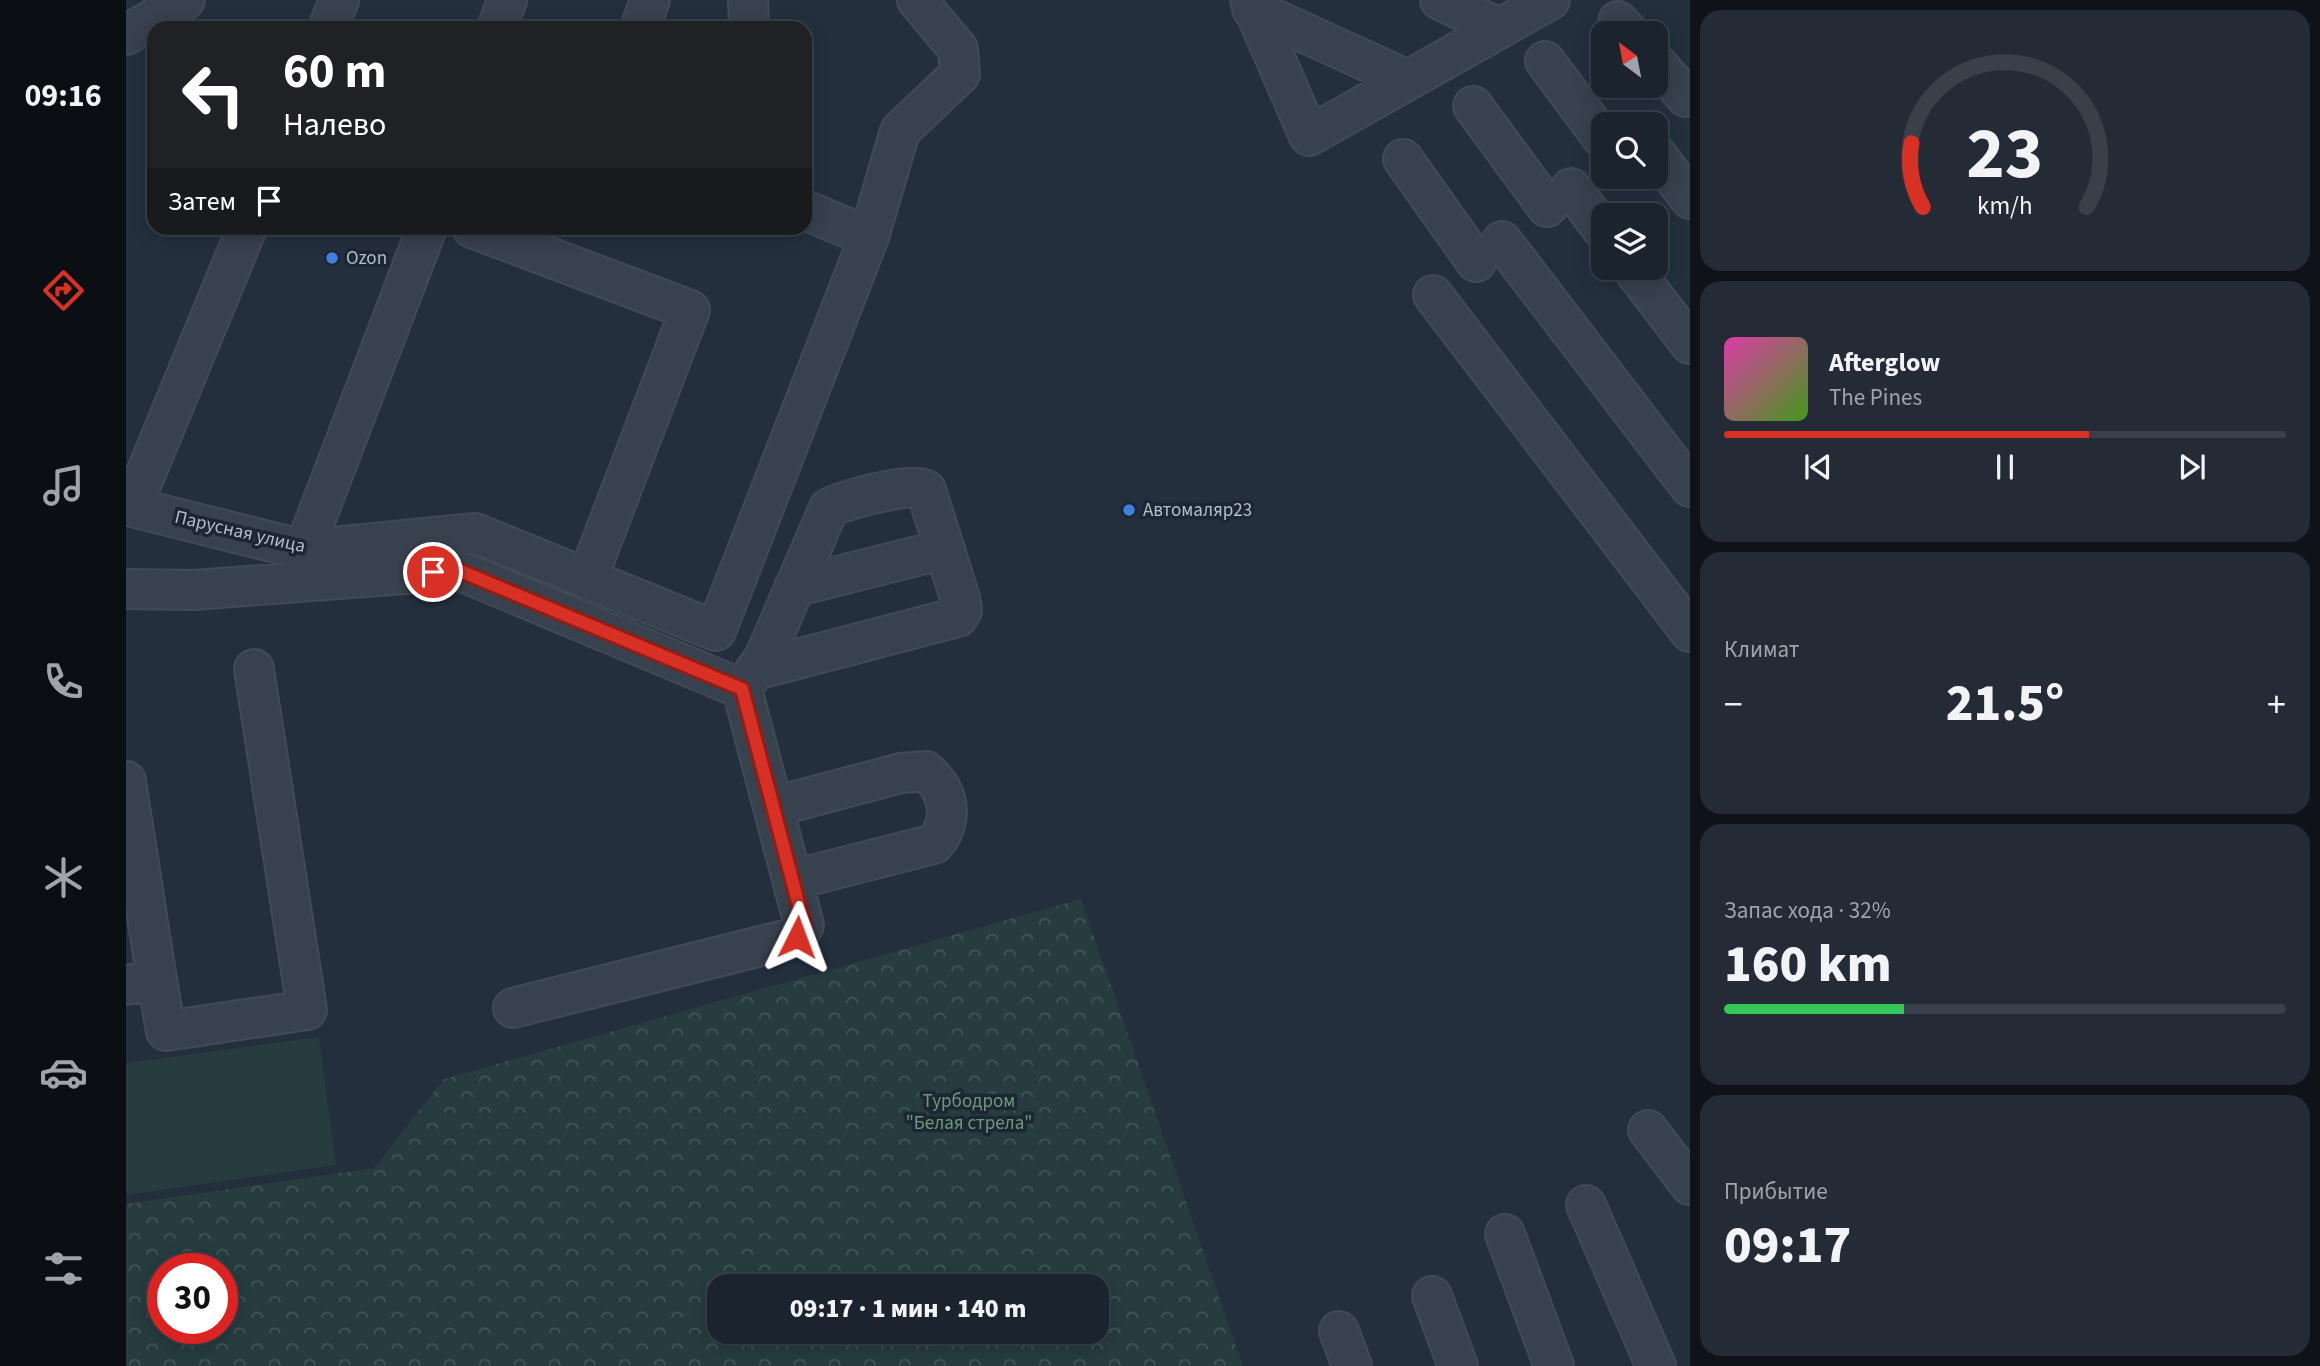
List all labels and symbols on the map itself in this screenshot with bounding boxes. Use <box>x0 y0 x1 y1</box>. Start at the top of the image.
north arrow <box>1591 21 1668 98</box>
place label: Ozon <box>346 245 387 272</box>
marker: Ozon <box>324 250 340 266</box>
place label: Автомаляр23 <box>1143 497 1252 524</box>
marker: Автомаляр23 <box>1121 502 1137 518</box>
street label: Парусная улица <box>172 504 308 560</box>
pin <box>403 542 463 602</box>
position arrow <box>760 900 834 974</box>
park label: Турбодром "Белая стрела" <box>906 1088 1032 1137</box>
speed limit sign: 30 <box>147 1253 238 1344</box>

